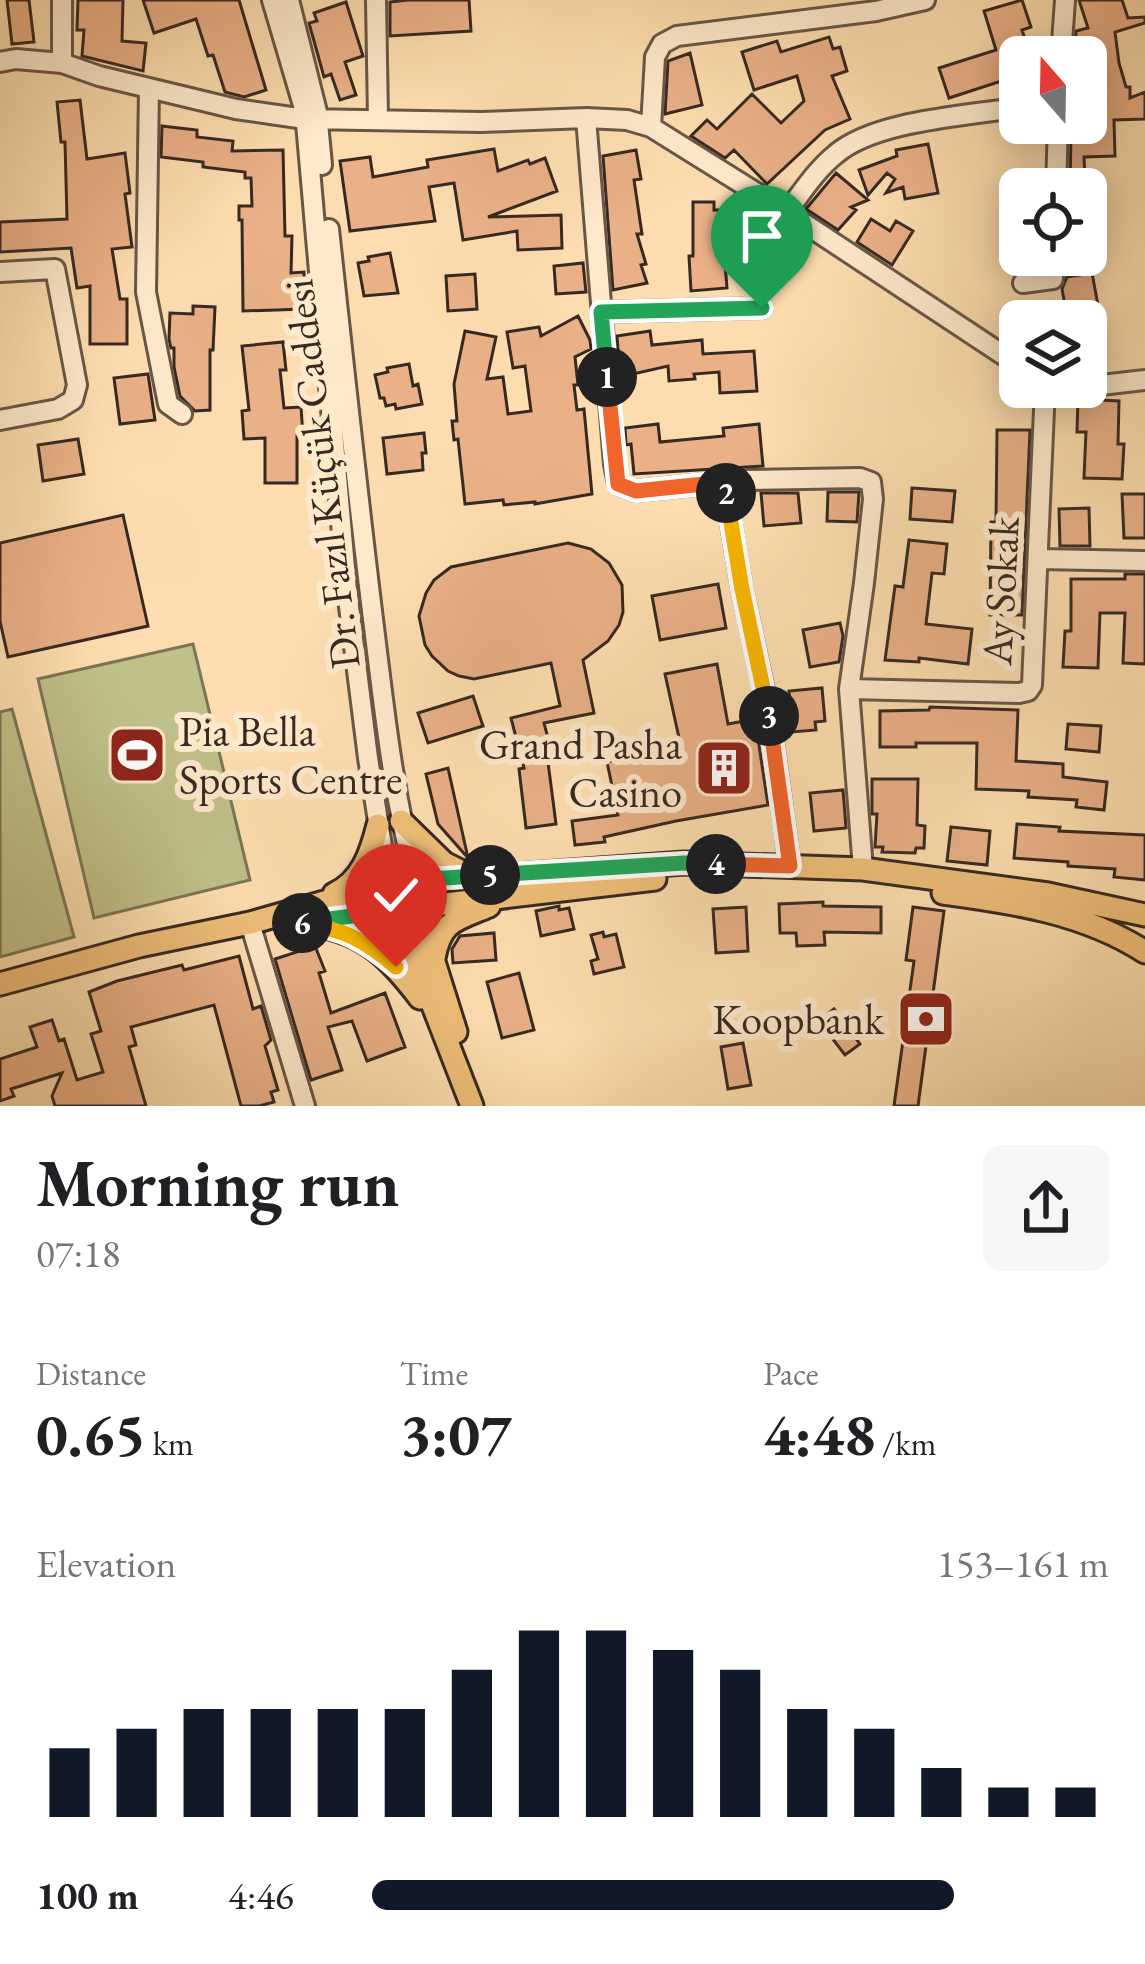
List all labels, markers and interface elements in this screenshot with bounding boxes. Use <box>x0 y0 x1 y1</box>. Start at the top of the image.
north arrow <box>999 36 1107 144</box>
map controls <box>999 36 1107 408</box>
button: locate <box>999 168 1107 276</box>
pin <box>711 185 813 308</box>
icon: arrive <box>729 203 795 269</box>
street label: Dr. Fazıl Küçük Caddesi <box>270 276 373 672</box>
button: layers <box>999 300 1107 408</box>
pin: 1 <box>577 347 637 407</box>
text: 1 <box>598 355 616 398</box>
pin: 2 <box>696 463 756 523</box>
text: 2 <box>717 471 735 514</box>
street label: Ay Sokak <box>969 514 1032 668</box>
pin: 3 <box>739 686 799 746</box>
text: 3 <box>760 694 778 737</box>
place label: Pia Bella Sports Centre <box>179 704 402 807</box>
place label: Grand Pasha Casino <box>479 717 682 820</box>
sports icon: Pia Bella Sports Centre <box>106 724 168 786</box>
building icon: Grand Pasha Casino <box>693 737 755 799</box>
pin: 4 <box>686 834 746 894</box>
text: 4 <box>707 842 725 885</box>
pin <box>345 844 447 967</box>
pin: 5 <box>460 845 520 905</box>
text: 5 <box>481 853 499 896</box>
icon: check <box>363 862 429 928</box>
pin: 6 <box>272 893 332 953</box>
text: 6 <box>293 901 311 944</box>
bank icon: Koopbank <box>895 988 957 1050</box>
place label: Koopbank <box>713 992 885 1047</box>
text: Morning run <box>36 1140 400 1226</box>
button: share <box>983 1145 1109 1271</box>
text: 07:18 <box>36 1228 121 1279</box>
text: Distance <box>36 1352 146 1395</box>
text: Time <box>400 1352 468 1395</box>
text: Pace <box>763 1352 819 1395</box>
text: 0.65 <box>36 1395 146 1473</box>
text: 3:07 <box>400 1395 512 1473</box>
text: 4:48 <box>763 1395 875 1473</box>
text: km <box>146 1422 194 1465</box>
text: /km <box>875 1422 936 1465</box>
text: Elevation <box>36 1538 176 1589</box>
text: 153–161 m <box>937 1538 1109 1589</box>
text: 100 m <box>36 1870 139 1921</box>
text: 4:46 <box>228 1870 294 1921</box>

